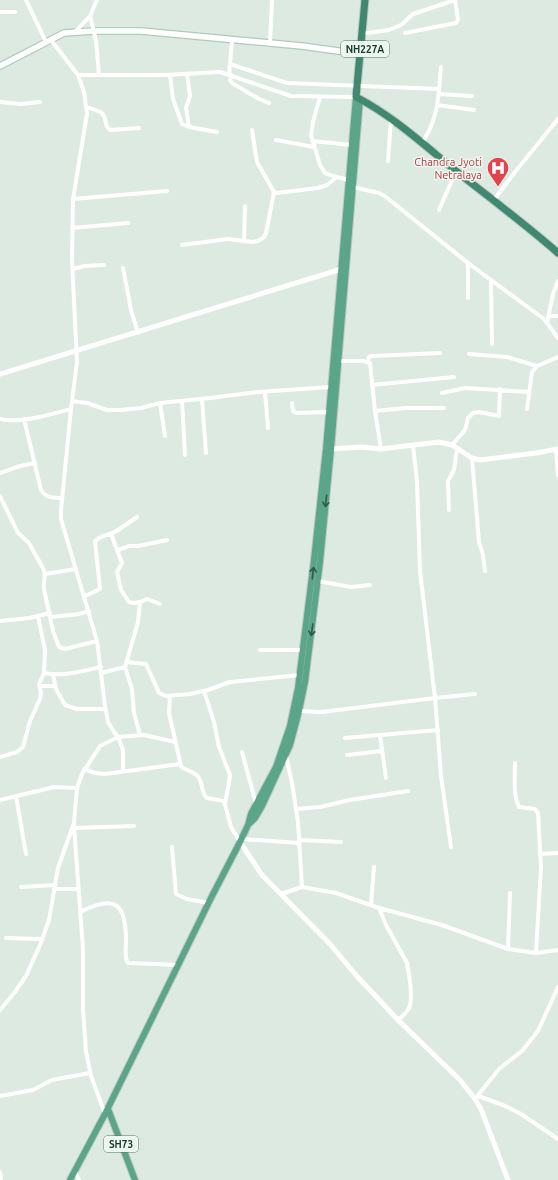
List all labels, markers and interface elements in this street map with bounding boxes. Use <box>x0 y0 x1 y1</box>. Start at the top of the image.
road number: NH227A <box>341 41 389 57</box>
hospital icon: Chandra Jyoti Netralaya <box>485 155 511 188</box>
place label: Chandra Jyoti Netralaya <box>414 156 482 181</box>
one-way arrow <box>323 494 330 507</box>
one-way arrow <box>309 567 316 580</box>
one-way arrow <box>308 623 316 636</box>
road number: SH73 <box>104 1136 138 1152</box>

